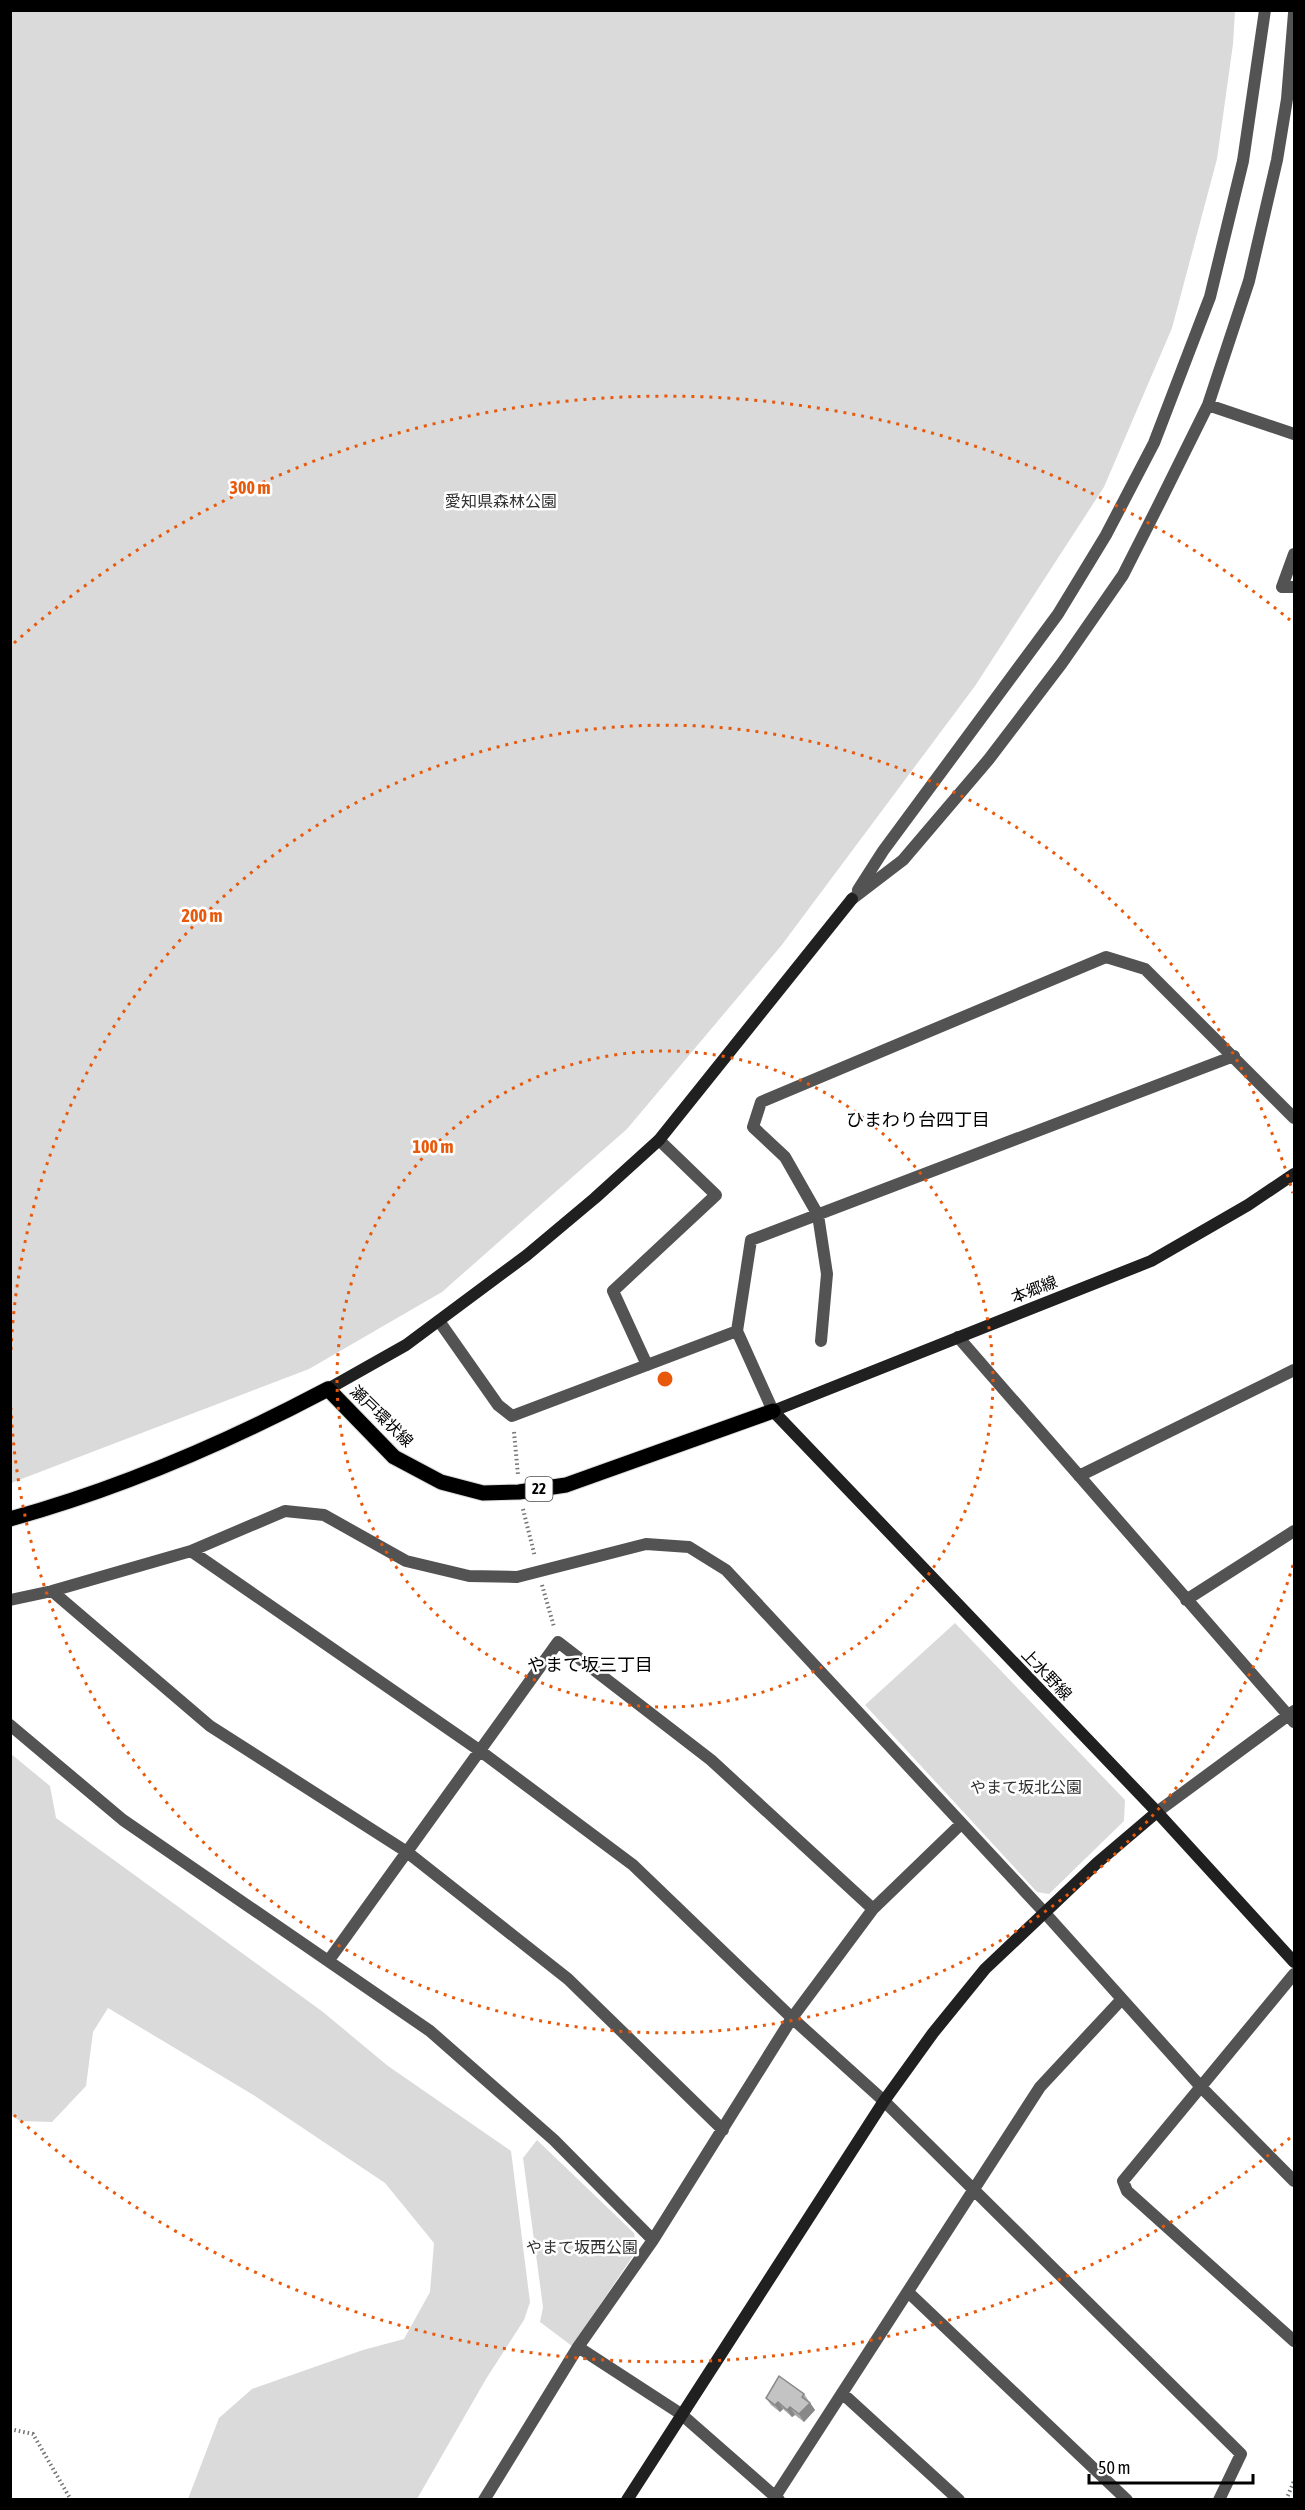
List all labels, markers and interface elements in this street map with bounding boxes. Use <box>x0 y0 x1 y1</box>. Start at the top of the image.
text: 300 m <box>230 477 270 498</box>
park label: 愛知県森林公園 <box>445 492 557 510</box>
text: 200 m <box>182 905 222 926</box>
district label: ひまわり台四丁目 <box>846 1109 990 1130</box>
text: 100 m <box>413 1136 453 1157</box>
street label: 本郷線 <box>1008 1272 1060 1306</box>
centre of rings <box>655 1369 675 1389</box>
street label: 瀬戸環状線 <box>347 1382 417 1450</box>
road number: 22 <box>526 1477 552 1501</box>
street label: 上水野線 <box>1018 1645 1076 1703</box>
district label: やまて坂三丁目 <box>527 1654 653 1675</box>
park label: やまて坂北公園 <box>970 1778 1082 1796</box>
park label: やまて坂西公園 <box>526 2238 638 2256</box>
scale bar <box>1089 2447 1252 2485</box>
text: 50 m <box>1098 2457 1130 2478</box>

